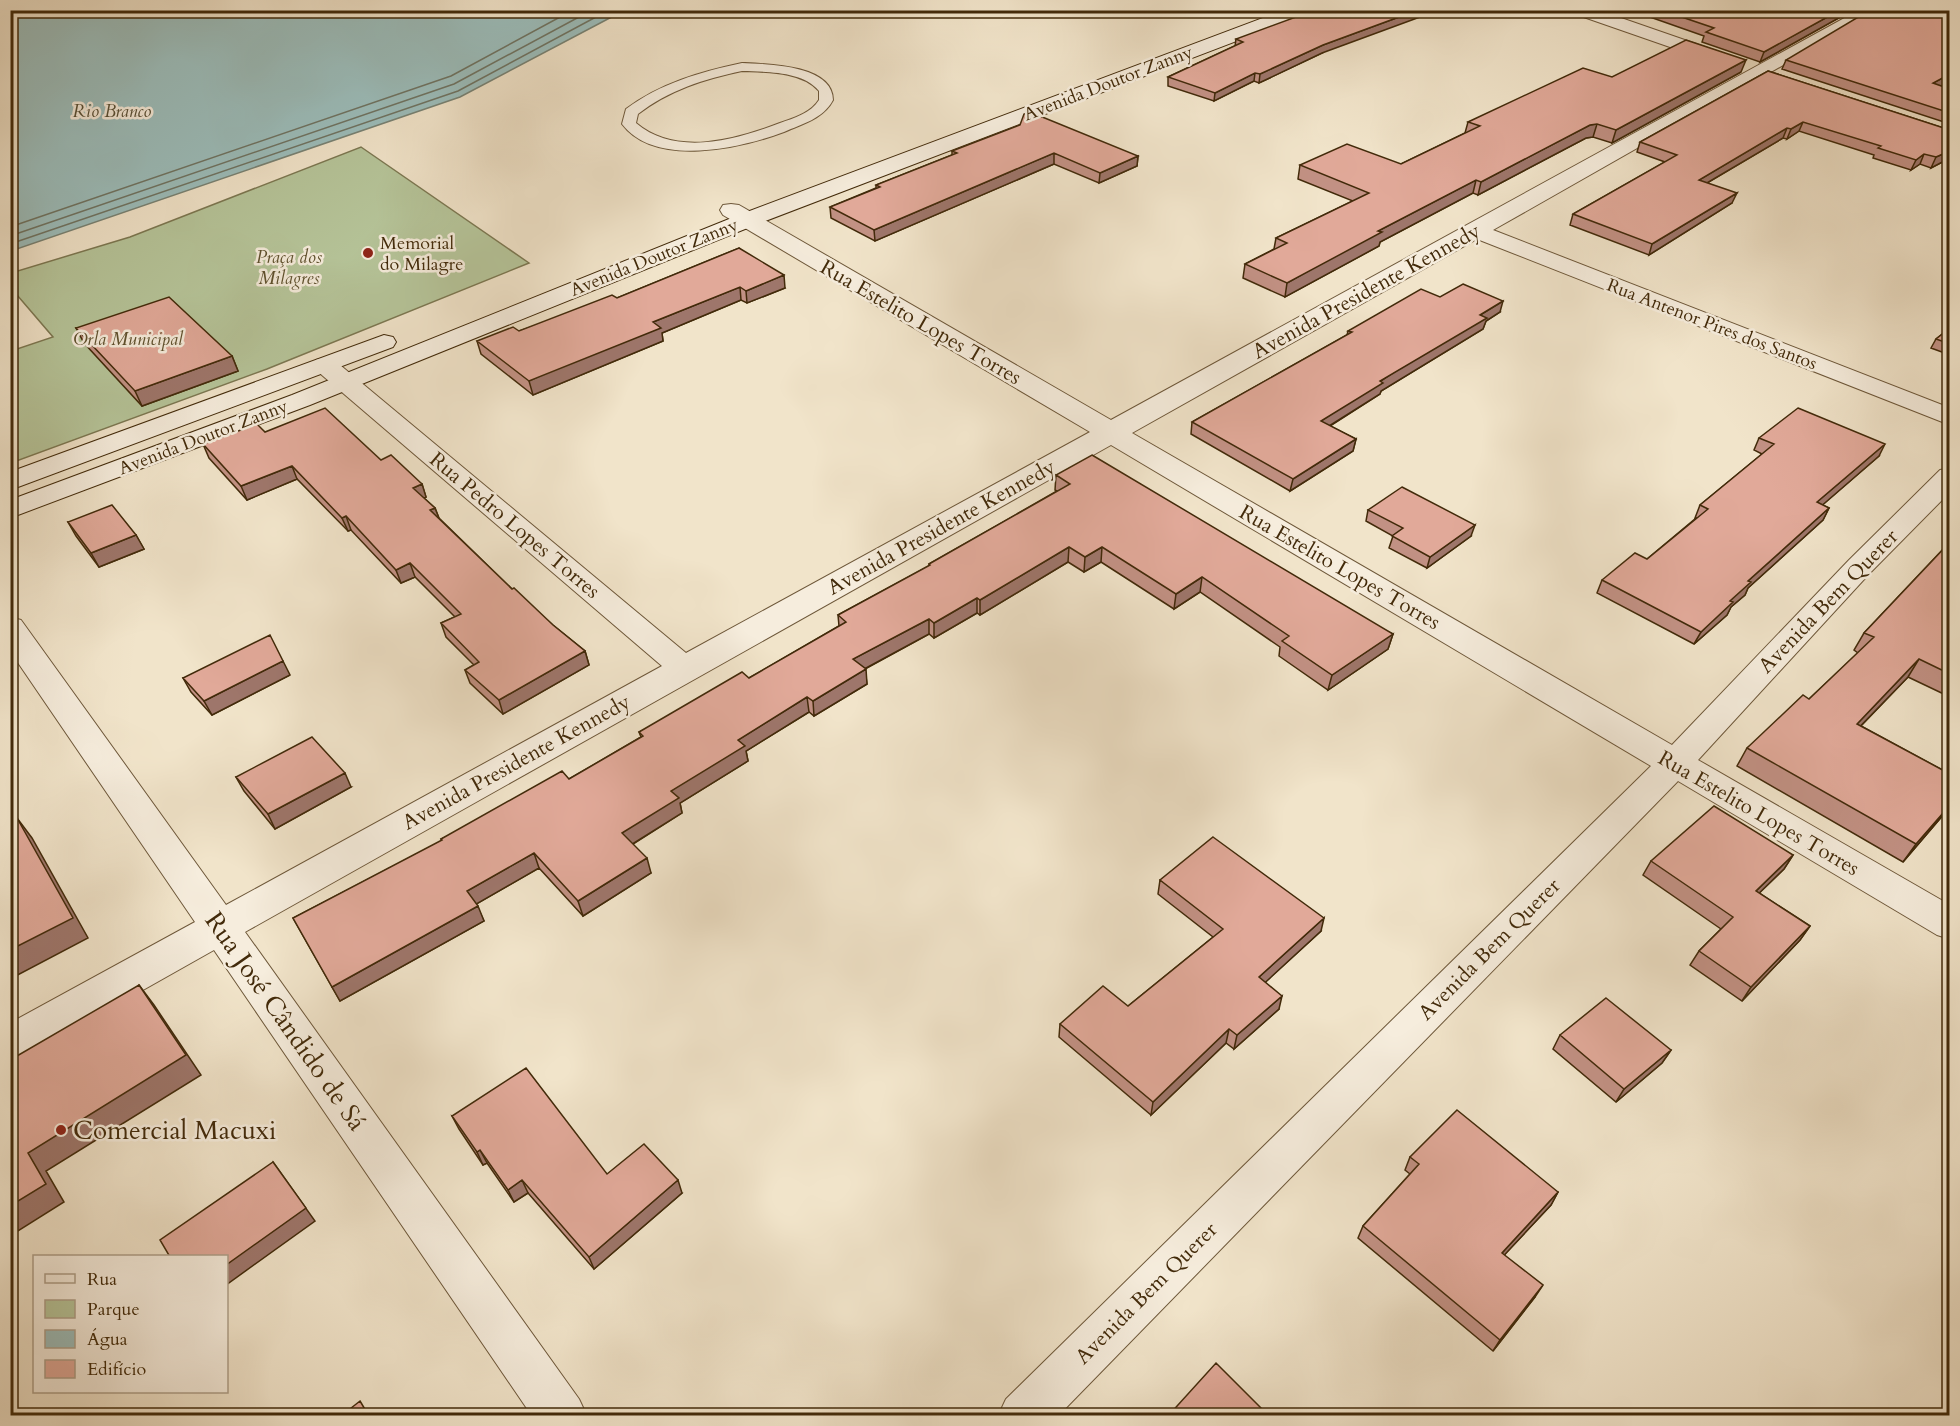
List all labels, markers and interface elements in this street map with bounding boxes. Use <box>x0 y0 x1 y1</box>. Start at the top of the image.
street label: Avenida Doutor Zanny <box>1020 40 1197 127</box>
water label: Rio Branco <box>73 99 151 124</box>
street label: Avenida Doutor Zanny <box>566 212 742 303</box>
street label: Avenida Presidente Kennedy <box>1247 217 1486 366</box>
place label: Memorial do Milagre <box>380 231 463 277</box>
park label: Praça dos Milagres <box>256 245 322 291</box>
marker: Memorial do Milagre <box>361 246 375 260</box>
street label: Rua Estelito Lopes Torres <box>815 253 1027 392</box>
street label: Rua Antenor Pires dos Santos <box>1603 273 1820 376</box>
park label: Orla Municipal <box>73 327 184 352</box>
street label: Avenida Doutor Zanny <box>115 394 292 481</box>
street label: Rua Pedro Lopes Torres <box>423 445 606 605</box>
street label: Avenida Presidente Kennedy <box>822 453 1061 602</box>
street label: Rua Estelito Lopes Torres <box>1234 498 1446 637</box>
street label: Avenida Bem Querer <box>1752 523 1905 680</box>
street label: Avenida Presidente Kennedy <box>397 688 636 837</box>
street label: Rua Estelito Lopes Torres <box>1653 744 1865 883</box>
street label: Avenida Bem Querer <box>1412 872 1567 1027</box>
street label: Rua José Cândido de Sá <box>197 905 374 1138</box>
place label: Comercial Macuxi <box>73 1113 276 1148</box>
marker: Comercial Macuxi <box>54 1123 68 1137</box>
street label: Avenida Bem Querer <box>1069 1216 1224 1371</box>
legend <box>33 1255 228 1393</box>
text: Rua <box>87 1267 117 1292</box>
text: Parque <box>87 1297 140 1322</box>
text: Água <box>87 1327 128 1352</box>
text: Edifício <box>87 1357 147 1382</box>

